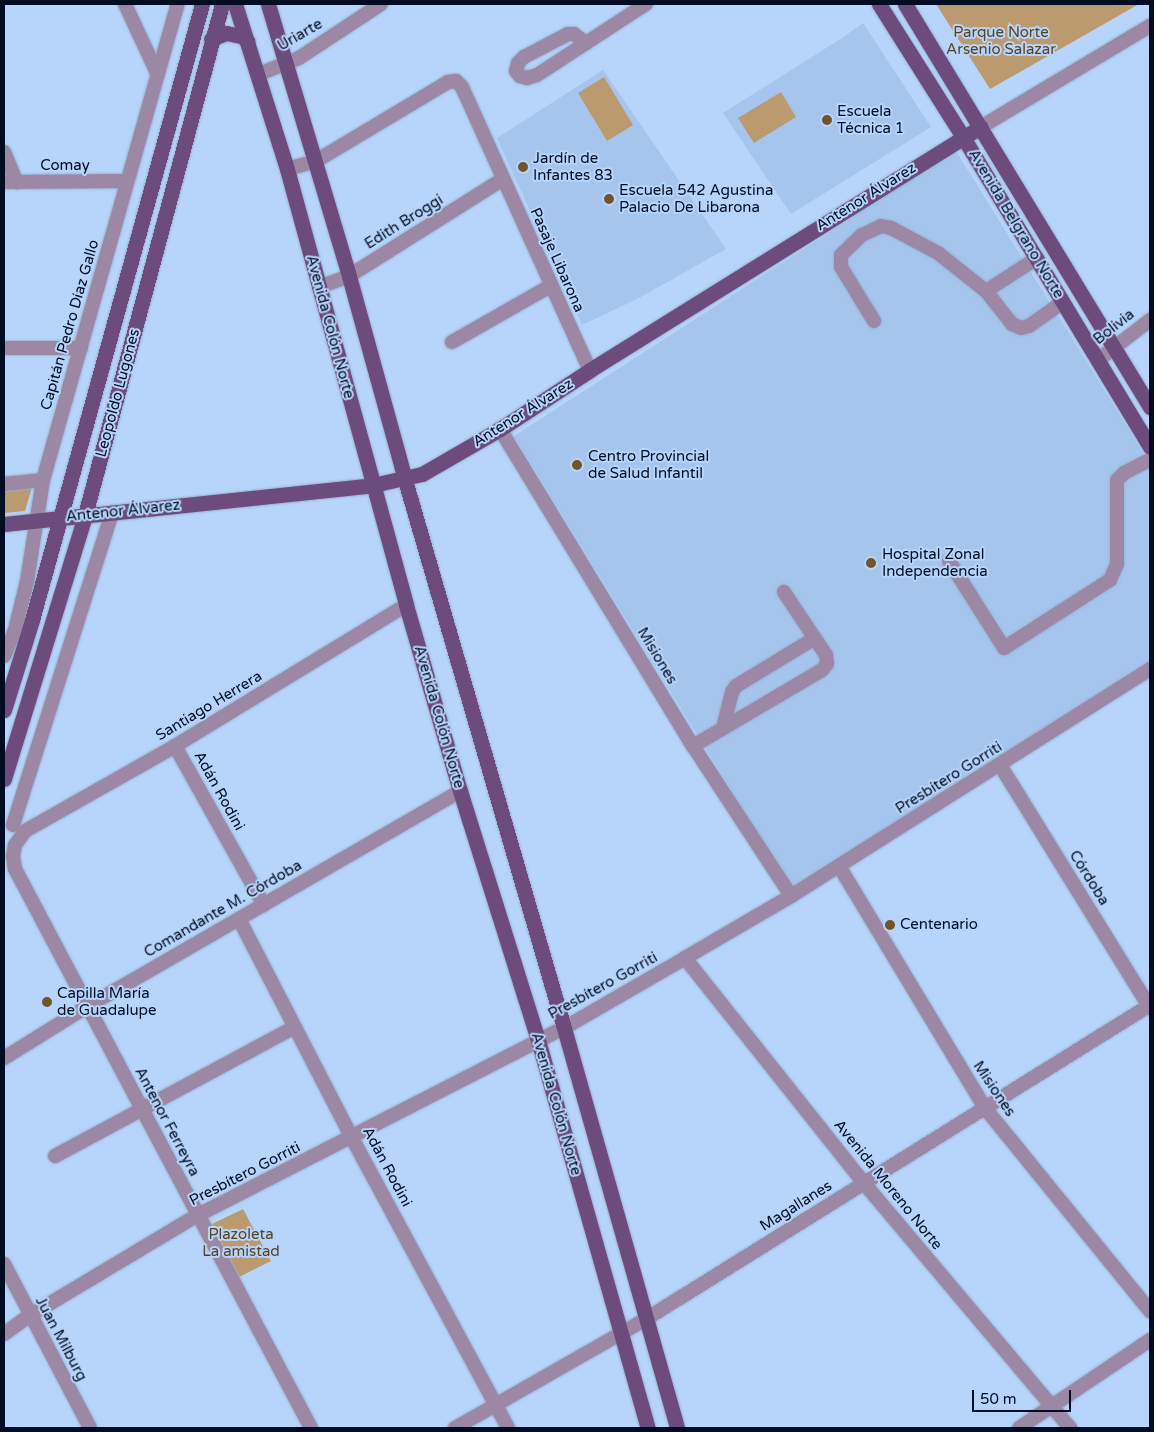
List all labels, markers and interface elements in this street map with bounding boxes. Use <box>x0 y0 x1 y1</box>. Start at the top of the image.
street label: Uriarte <box>274 15 326 55</box>
park label: Parque Norte Arsenio Salazar <box>946 23 1056 58</box>
place label: Escuela Técnica 1 <box>837 102 904 137</box>
marker: Escuela Técnica 1 <box>821 114 833 126</box>
street label: Avenida Belgrano Norte <box>964 146 1068 302</box>
place label: Jardín de Infantes 83 <box>533 149 613 184</box>
street label: Comay <box>40 157 90 175</box>
street label: Antenor Álvarez <box>813 159 919 235</box>
marker: Jardín de Infantes 83 <box>517 161 529 173</box>
place label: Escuela 542 Agustina Palacio De Libarona <box>619 181 773 216</box>
street label: Edith Broggi <box>362 191 446 253</box>
marker: Escuela 542 Agustina Palacio De Libarona <box>603 193 615 205</box>
street label: Pasaje Libarona <box>526 205 588 315</box>
street label: Capitán Pedro Díaz Gallo <box>37 238 103 412</box>
street label: Avenida Colón Norte <box>302 253 358 401</box>
street label: Bolivia <box>1090 305 1138 349</box>
street label: Leopoldo Lugones <box>92 327 144 459</box>
street label: Antenor Álvarez <box>470 375 576 451</box>
place label: Centro Provincial de Salud Infantil <box>588 447 709 482</box>
marker: Centro Provincial de Salud Infantil <box>570 458 584 472</box>
street label: Antenor Álvarez <box>65 496 181 526</box>
place label: Hospital Zonal Independencia <box>882 545 988 580</box>
marker: Hospital Zonal Independencia <box>864 556 878 570</box>
street label: Misiones <box>633 624 681 688</box>
street label: Avenida Colón Norte <box>410 644 468 790</box>
street label: Santiago Herrera <box>153 667 265 745</box>
street label: Presbítero Gorriti <box>892 738 1006 818</box>
street label: Adán Rodini <box>190 748 248 834</box>
street label: Córdoba <box>1065 847 1113 909</box>
street label: Comandante M. Córdoba <box>141 856 305 962</box>
place label: Centenario <box>900 916 978 934</box>
marker: Centenario <box>884 919 896 931</box>
street label: Presbítero Gorriti <box>545 949 661 1023</box>
place label: Capilla María de Guadalupe <box>57 984 156 1019</box>
marker: Capilla María de Guadalupe <box>41 996 53 1008</box>
street label: Avenida Colón Norte <box>527 1031 585 1177</box>
street label: Misiones <box>969 1058 1019 1120</box>
street label: Antenor Ferreyra <box>131 1064 203 1180</box>
street label: Avenida Moreno Norte <box>830 1116 946 1254</box>
street label: Adán Rodini <box>358 1124 416 1210</box>
street label: Presbítero Gorriti <box>186 1138 304 1210</box>
street label: Magallanes <box>757 1177 835 1235</box>
park label: Plazoleta La amistad <box>202 1225 280 1260</box>
street label: Juan Milburg <box>31 1294 91 1384</box>
scale bar <box>974 1380 1073 1412</box>
text: 50 m <box>980 1390 1017 1408</box>

